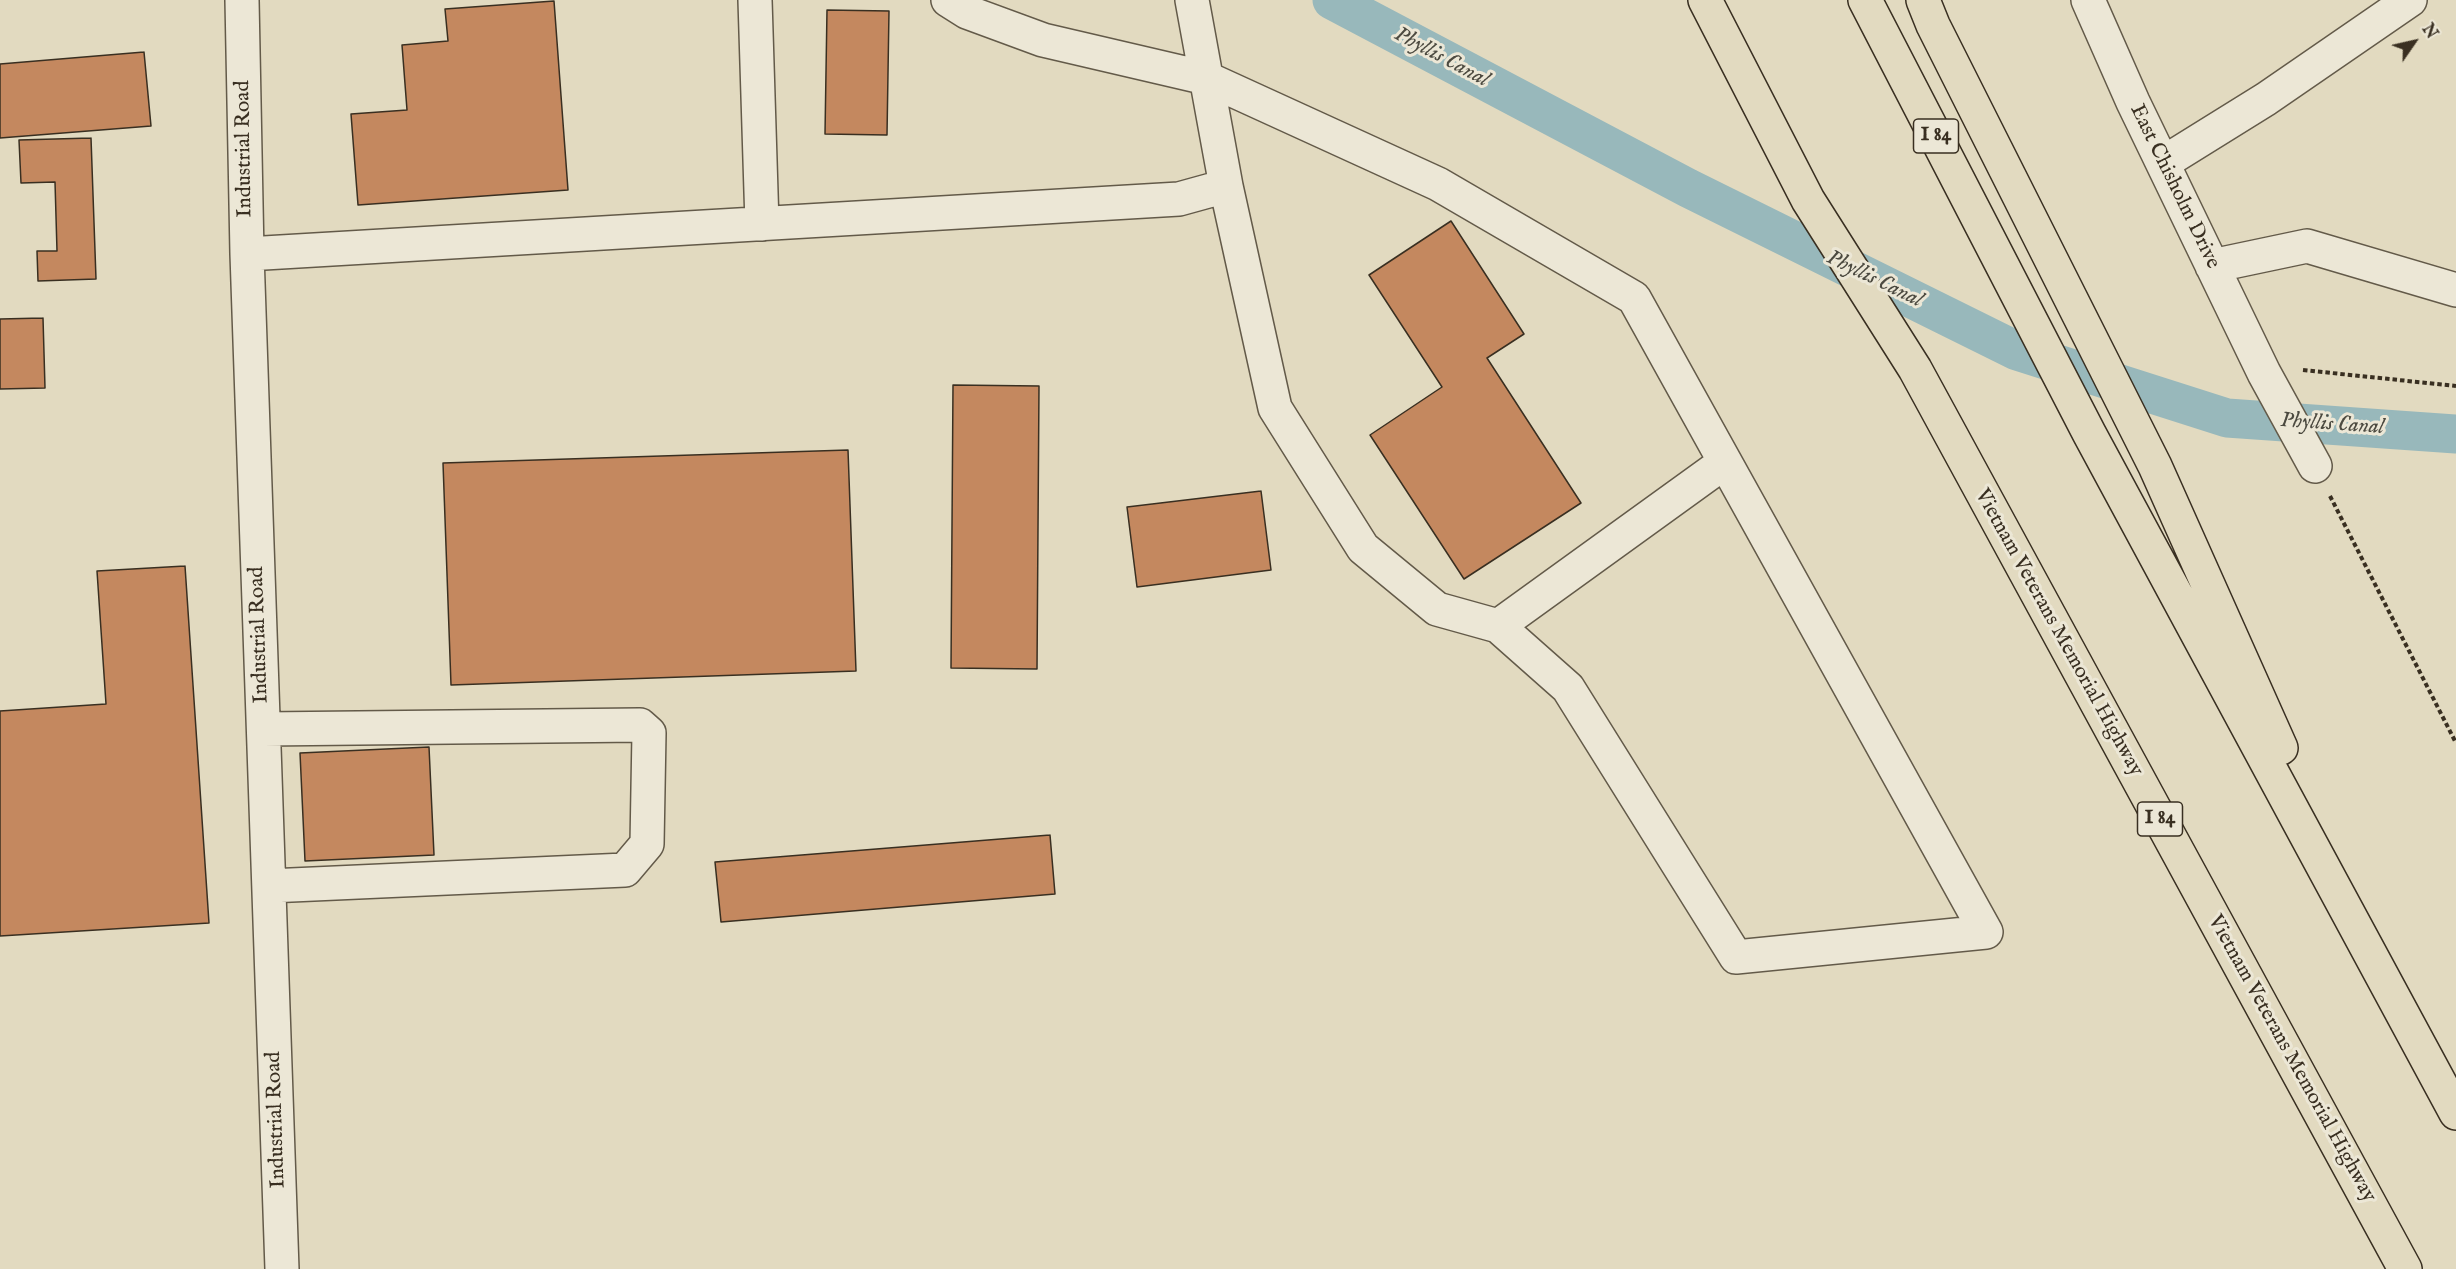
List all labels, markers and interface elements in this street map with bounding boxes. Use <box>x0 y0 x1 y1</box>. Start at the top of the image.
north arrow <box>2384 12 2444 72</box>
text: N <box>2417 21 2441 43</box>
water label: Phyllis Canal <box>1389 22 1493 94</box>
street label: Industrial Road <box>231 80 259 218</box>
street label: East Chisholm Drive <box>2123 101 2225 273</box>
road number: I 84 <box>1914 119 1958 153</box>
water label: Phyllis Canal <box>1822 245 1926 315</box>
water label: Phyllis Canal <box>2279 408 2385 442</box>
street label: Vietnam Veterans Memorial Highway <box>1968 485 2148 781</box>
street label: Industrial Road <box>245 566 275 704</box>
road number: I 84 <box>2138 802 2182 836</box>
street label: Vietnam Veterans Memorial Highway <box>2201 911 2381 1207</box>
street label: Industrial Road <box>262 1051 292 1189</box>

